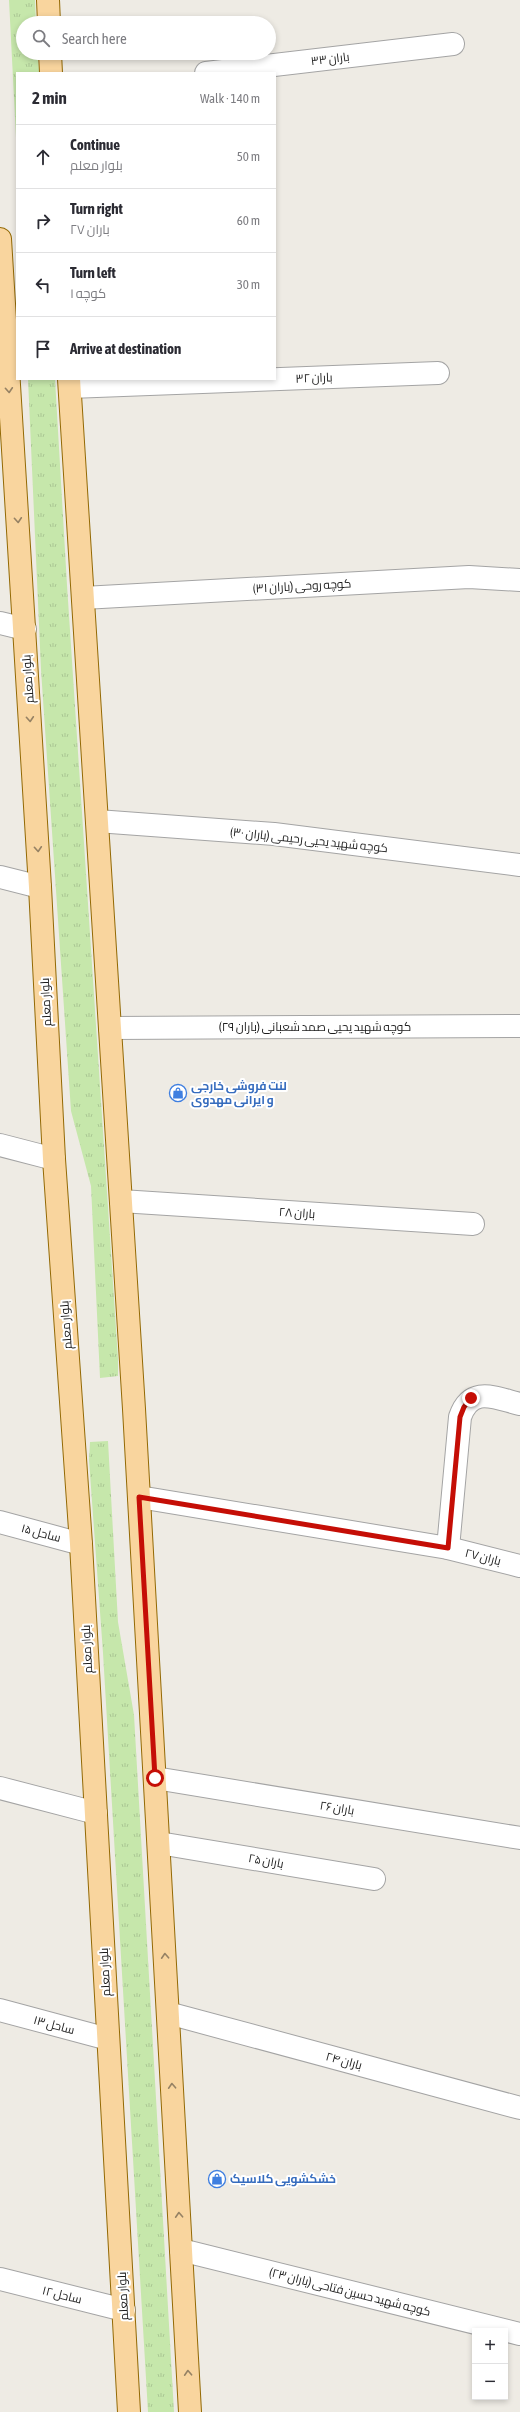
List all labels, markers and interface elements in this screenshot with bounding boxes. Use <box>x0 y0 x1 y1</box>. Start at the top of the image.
search box <box>16 16 276 60</box>
icon: search <box>30 27 52 49</box>
text: Search here <box>62 30 127 47</box>
street label: باران ۳۳ <box>310 50 350 68</box>
text: 2 min <box>32 88 67 108</box>
text: Walk · 140 m <box>200 91 260 106</box>
text: Continue <box>70 136 120 153</box>
icon: ahead <box>32 146 54 168</box>
text: 50 m <box>237 149 260 164</box>
text: بلوار معلم <box>70 158 123 173</box>
text: Turn right <box>70 200 123 217</box>
icon: right <box>32 210 54 232</box>
text: 60 m <box>237 213 260 228</box>
text: باران ۲۷ <box>70 222 110 237</box>
text: Turn left <box>70 264 116 281</box>
icon: left <box>32 274 54 296</box>
text: 30 m <box>237 277 260 292</box>
text: کوچه ۱ <box>70 286 106 301</box>
icon: arrive <box>32 338 54 360</box>
text: Arrive at destination <box>70 340 181 357</box>
street label: باران ۳۲ <box>295 370 333 386</box>
one-way arrow <box>5 387 14 393</box>
one-way arrow <box>13 517 22 523</box>
street label: کوچه روحی (باران ۳۱) <box>252 576 352 598</box>
street label: بلوار معلم <box>19 654 38 704</box>
one-way arrow <box>26 716 35 722</box>
street label: کوچه شهید یحیی رحیمی (باران ۳۰) <box>229 825 389 857</box>
one-way arrow <box>34 846 43 852</box>
street label: بلوار معلم <box>38 977 55 1027</box>
street label: کوچه شهید یحیی صمد شعبانی (باران ۲۹) <box>219 1020 411 1036</box>
place label: لنت فروشی خارجی و ایرانی مهدوی <box>191 1079 287 1108</box>
shop icon: لنت فروشی خارجی و ایرانی مهدوی <box>168 1083 188 1103</box>
street label: باران ۲۸ <box>278 1205 316 1221</box>
street label: بلوار معلم <box>57 1300 76 1350</box>
route end <box>462 1389 480 1407</box>
street label: ساحل ۱۵ <box>20 1521 62 1545</box>
street label: باران ۲۷ <box>464 1546 502 1568</box>
street label: بلوار معلم <box>79 1624 96 1674</box>
route start <box>146 1769 164 1787</box>
street label: باران ۲۶ <box>319 1798 355 1818</box>
street label: باران ۲۵ <box>247 1851 285 1871</box>
street label: بلوار معلم <box>97 1947 114 1997</box>
one-way arrow <box>160 1953 169 1959</box>
street label: ساحل ۱۳ <box>32 2013 76 2037</box>
street label: باران ۲۴ <box>324 2049 364 2073</box>
one-way arrow <box>167 2082 176 2089</box>
shop icon: خشکشویی کلاسیک <box>207 2169 227 2189</box>
place label: خشکشویی کلاسیک <box>230 2172 336 2187</box>
one-way arrow <box>174 2212 183 2218</box>
street label: کوچه شهید حسین فتاحی (باران ۲۳) <box>267 2265 432 2321</box>
street label: بلوار معلم <box>115 2271 132 2321</box>
street label: ساحل ۱۲ <box>41 2283 83 2307</box>
map controls <box>472 2328 508 2400</box>
button: + <box>472 2328 508 2364</box>
button: − <box>472 2364 508 2400</box>
one-way arrow <box>183 2370 192 2376</box>

